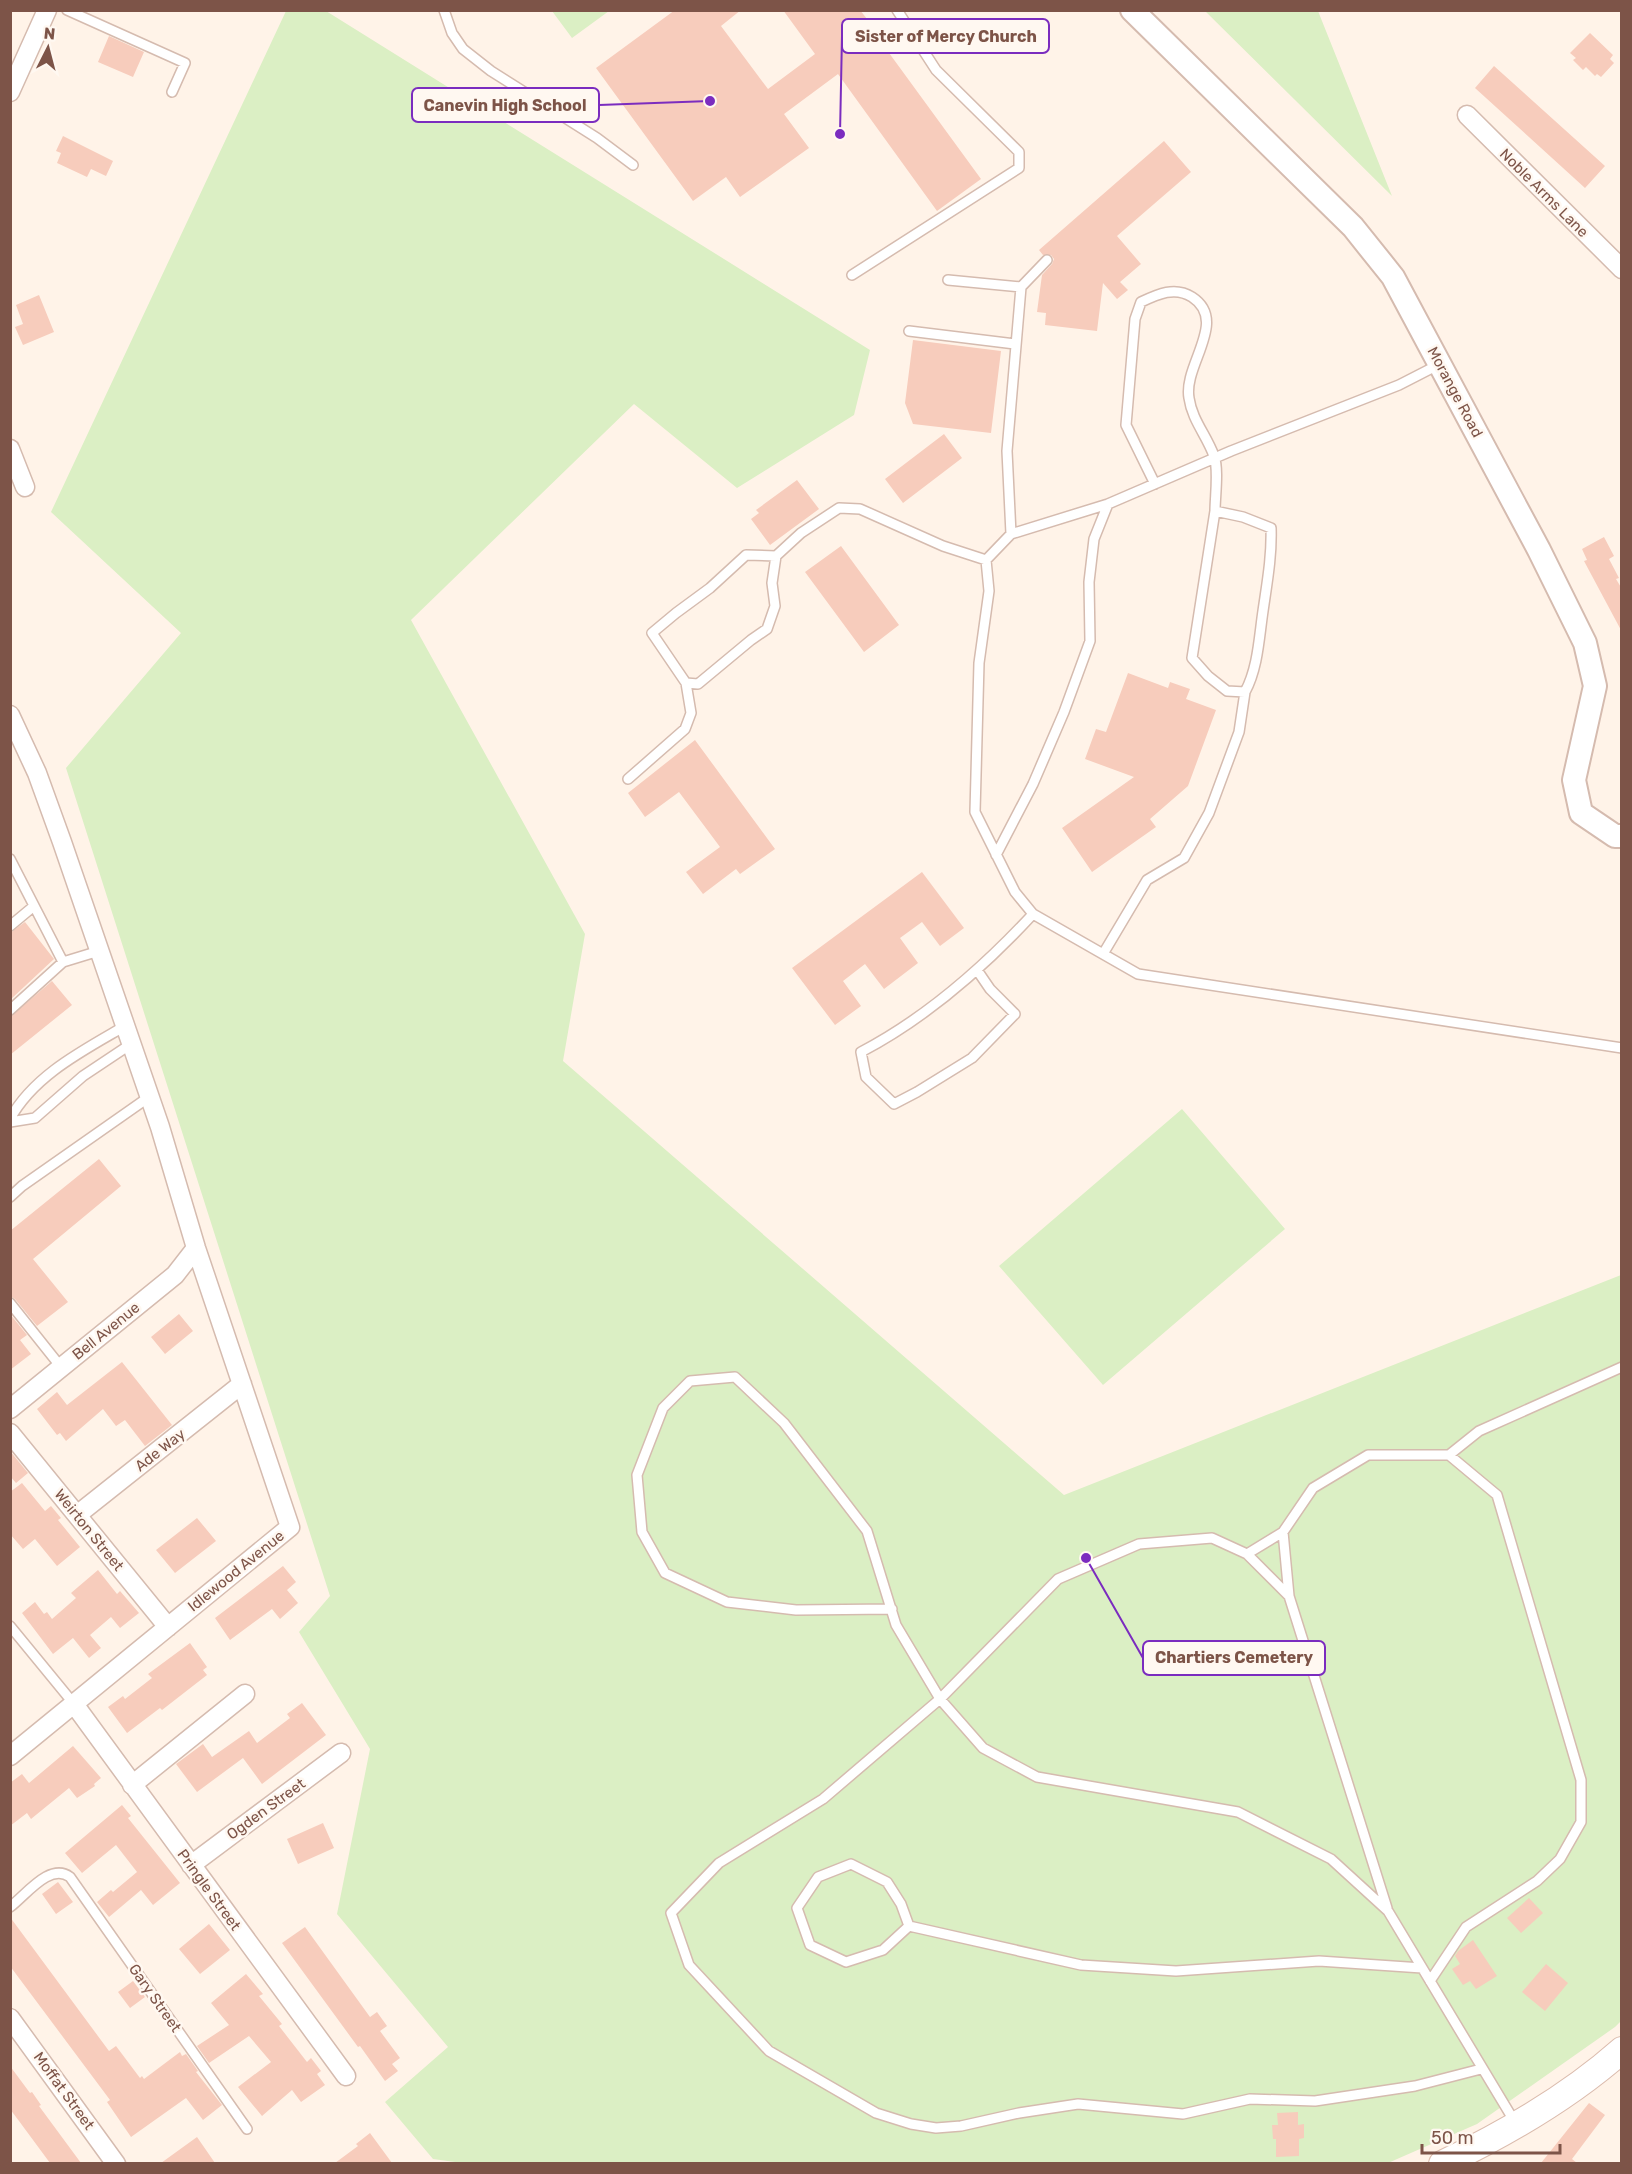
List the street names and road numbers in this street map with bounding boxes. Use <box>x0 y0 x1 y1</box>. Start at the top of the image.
street label: Noble Arms Lane <box>1496 145 1592 241</box>
street label: Morange Road <box>1424 344 1486 440</box>
street label: Bell Avenue <box>69 1298 143 1364</box>
street label: Ade Way <box>131 1425 189 1475</box>
street label: Weirton Street <box>51 1485 128 1575</box>
street label: Idlewood Avenue <box>184 1527 288 1615</box>
street label: Ogden Street <box>223 1774 309 1843</box>
street label: Pringle Street <box>173 1846 245 1934</box>
street label: Gary Street <box>125 1960 185 2036</box>
street label: Moffat Street <box>30 2049 98 2134</box>

